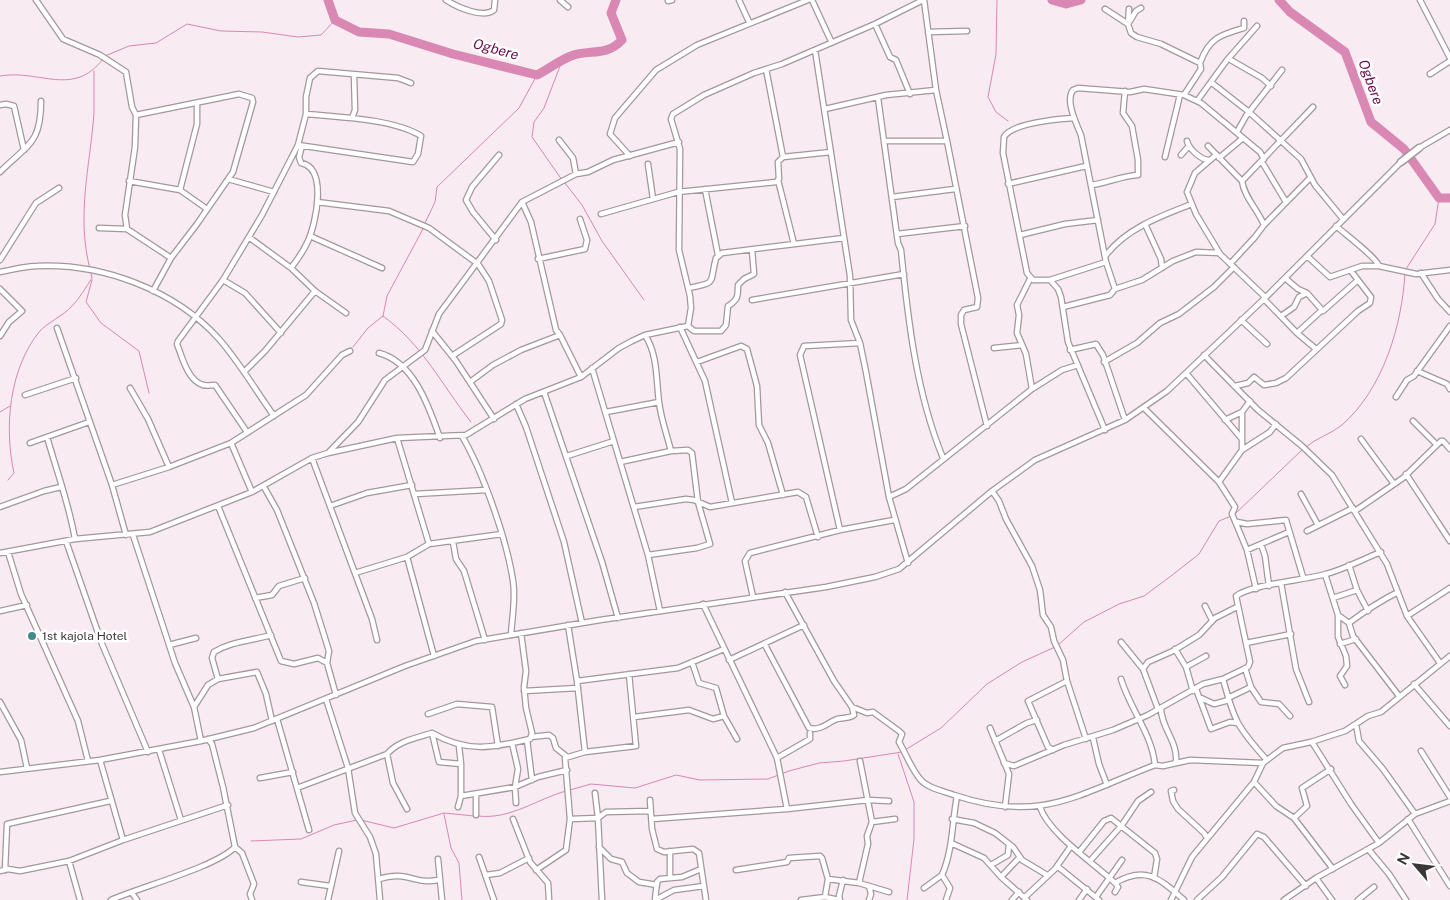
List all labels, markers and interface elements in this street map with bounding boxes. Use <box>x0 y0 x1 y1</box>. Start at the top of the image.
water label: Ogbere <box>471 35 521 63</box>
water label: Ogbere <box>1356 57 1387 107</box>
place label: 1st kajola Hotel <box>42 629 128 643</box>
marker: 1st kajola Hotel <box>26 630 38 642</box>
north arrow <box>1390 840 1440 890</box>
text: N <box>1394 850 1413 867</box>

